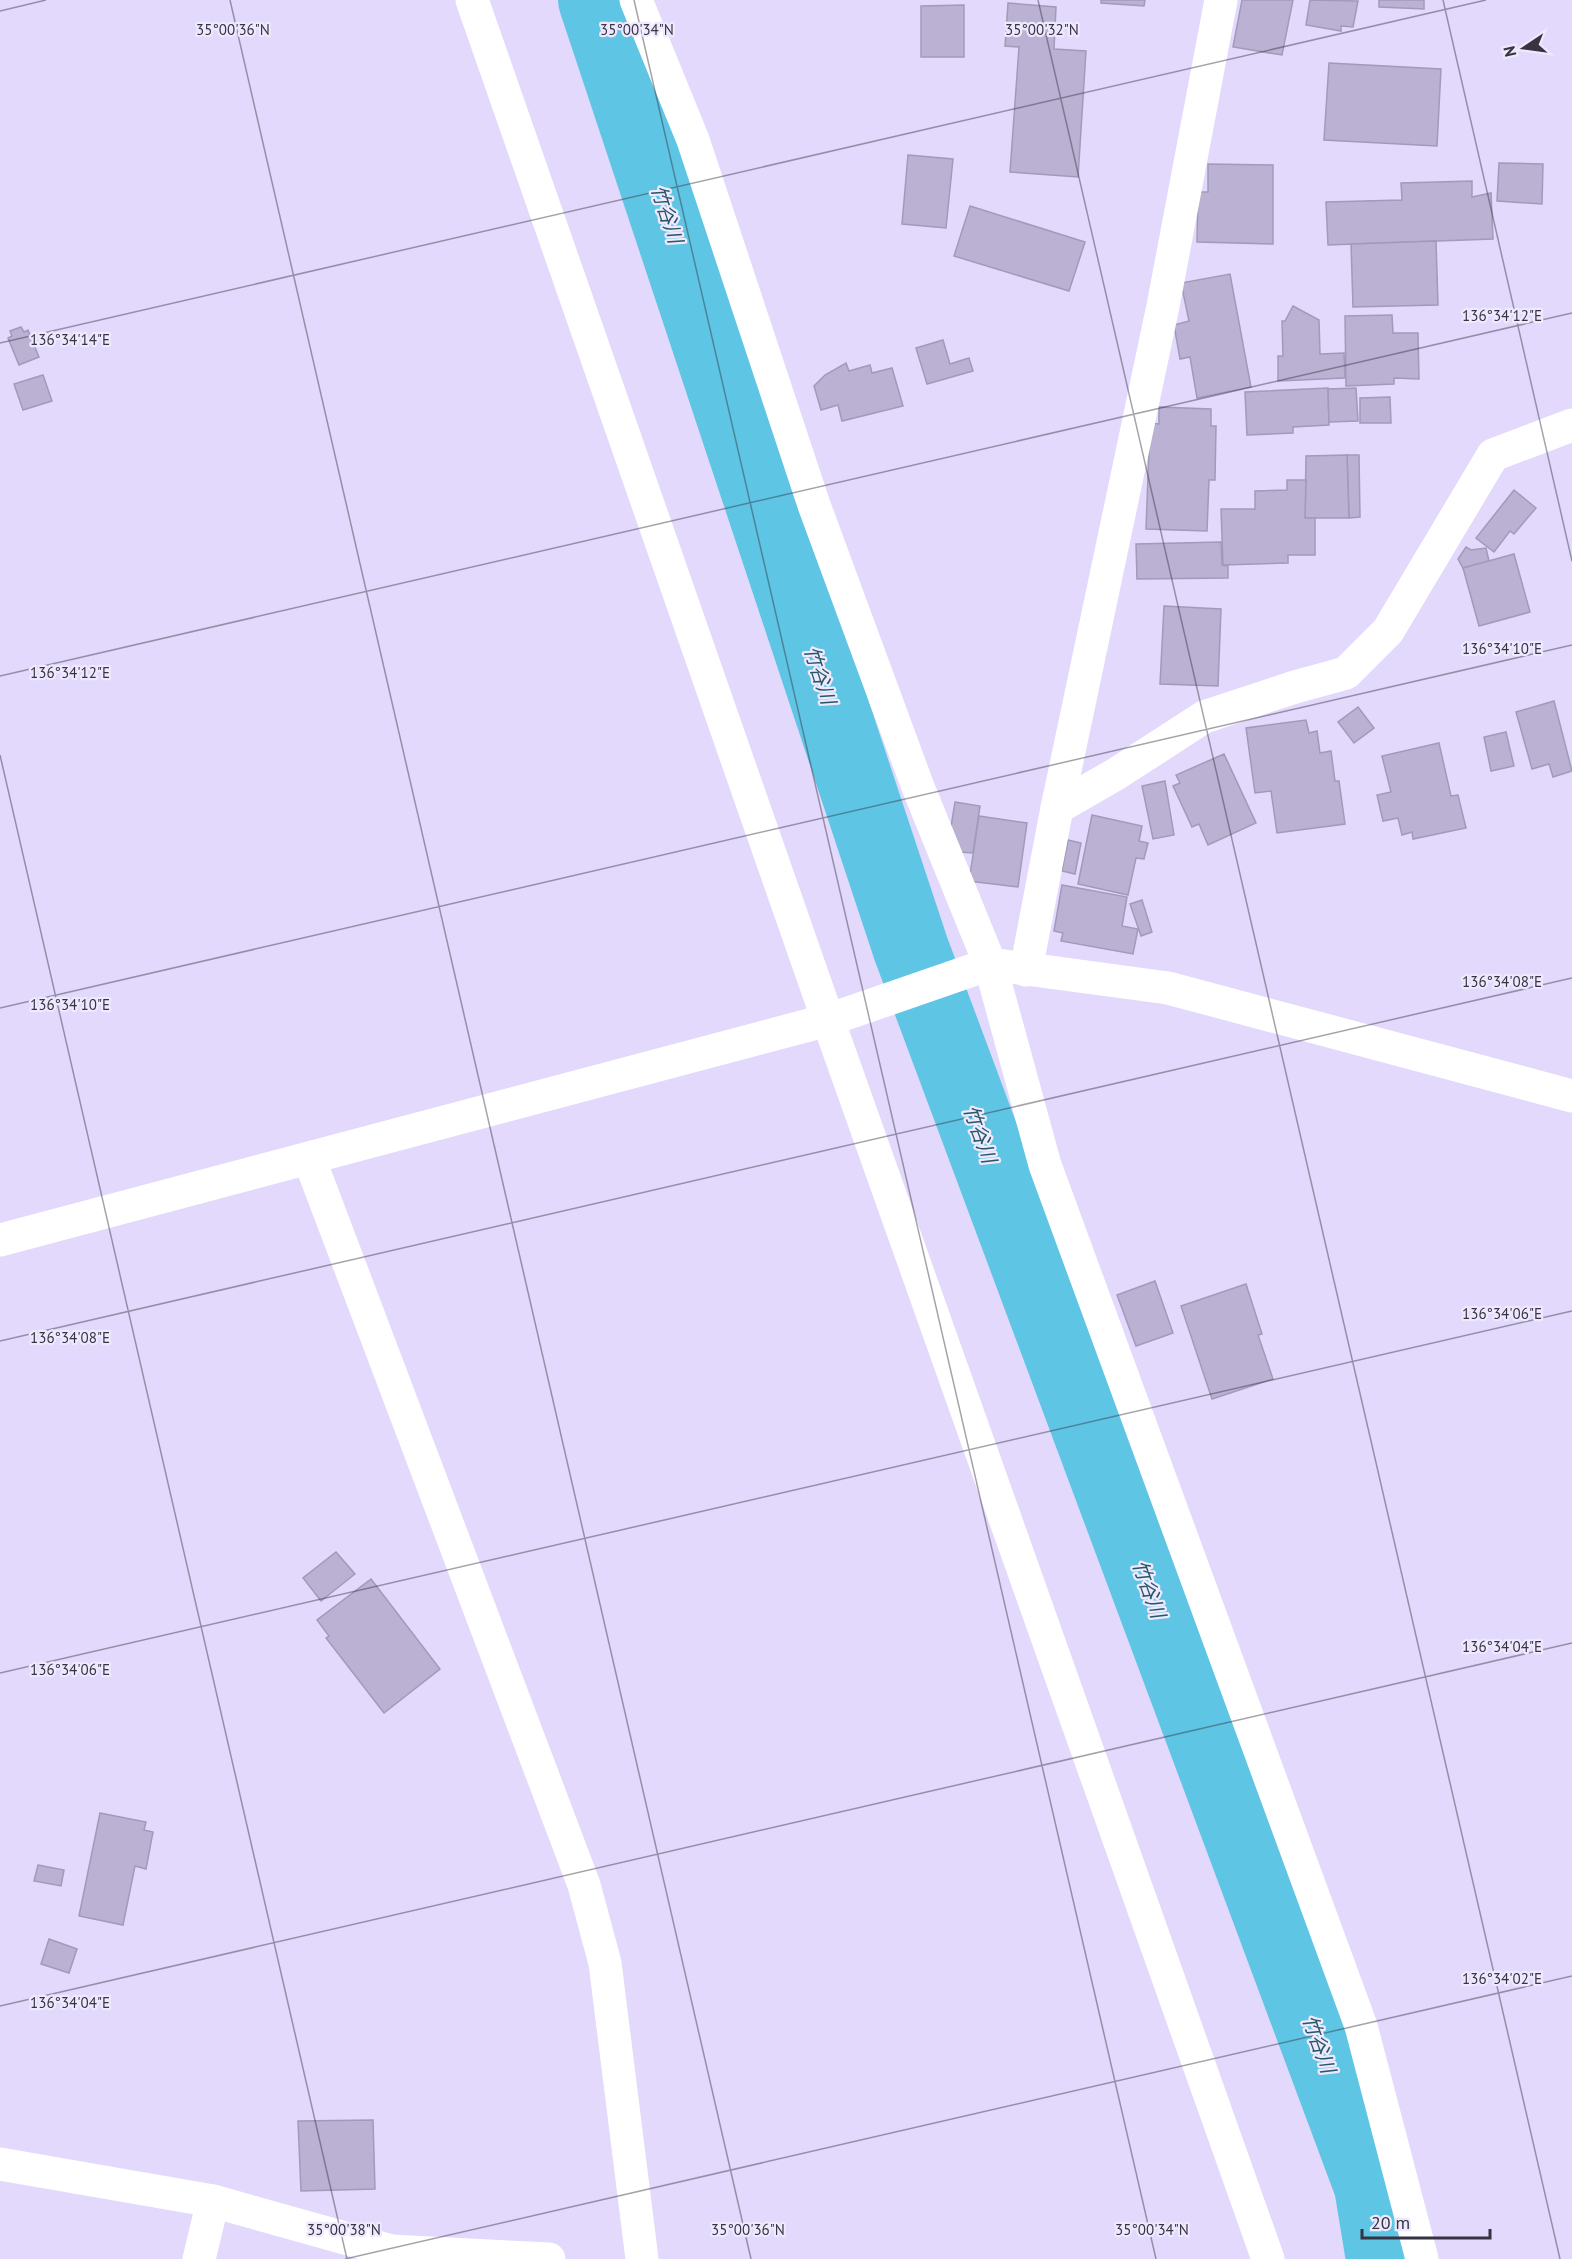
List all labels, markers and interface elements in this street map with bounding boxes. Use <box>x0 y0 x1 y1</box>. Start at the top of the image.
north arrow <box>1494 18 1554 78</box>
text: 35°00'36"N <box>196 20 270 39</box>
text: 35°00'34"N <box>600 20 674 39</box>
text: 35°00'32"N <box>1005 20 1079 39</box>
text: N <box>1498 44 1520 59</box>
water label: 竹谷川 <box>645 181 689 248</box>
text: 136°34'12"E <box>1462 306 1542 325</box>
text: 136°34'14"E <box>30 330 110 349</box>
text: 136°34'10"E <box>1462 639 1542 658</box>
water label: 竹谷川 <box>798 642 842 709</box>
text: 136°34'12"E <box>30 663 110 682</box>
text: 136°34'08"E <box>1462 972 1542 991</box>
text: 136°34'10"E <box>30 995 110 1014</box>
water label: 竹谷川 <box>958 1101 1003 1169</box>
text: 136°34'06"E <box>1462 1304 1542 1323</box>
text: 136°34'08"E <box>30 1328 110 1347</box>
water label: 竹谷川 <box>1127 1556 1172 1624</box>
text: 136°34'04"E <box>1462 1637 1542 1656</box>
text: 136°34'06"E <box>30 1660 110 1679</box>
text: 136°34'02"E <box>1462 1969 1542 1988</box>
text: 136°34'04"E <box>30 1993 110 2012</box>
water label: 竹谷川 <box>1297 2011 1342 2079</box>
scale bar <box>1362 2202 1490 2240</box>
text: 20 m <box>1371 2211 1410 2234</box>
text: 35°00'38"N <box>307 2220 381 2239</box>
text: 35°00'36"N <box>711 2220 785 2239</box>
text: 35°00'34"N <box>1115 2220 1189 2239</box>

